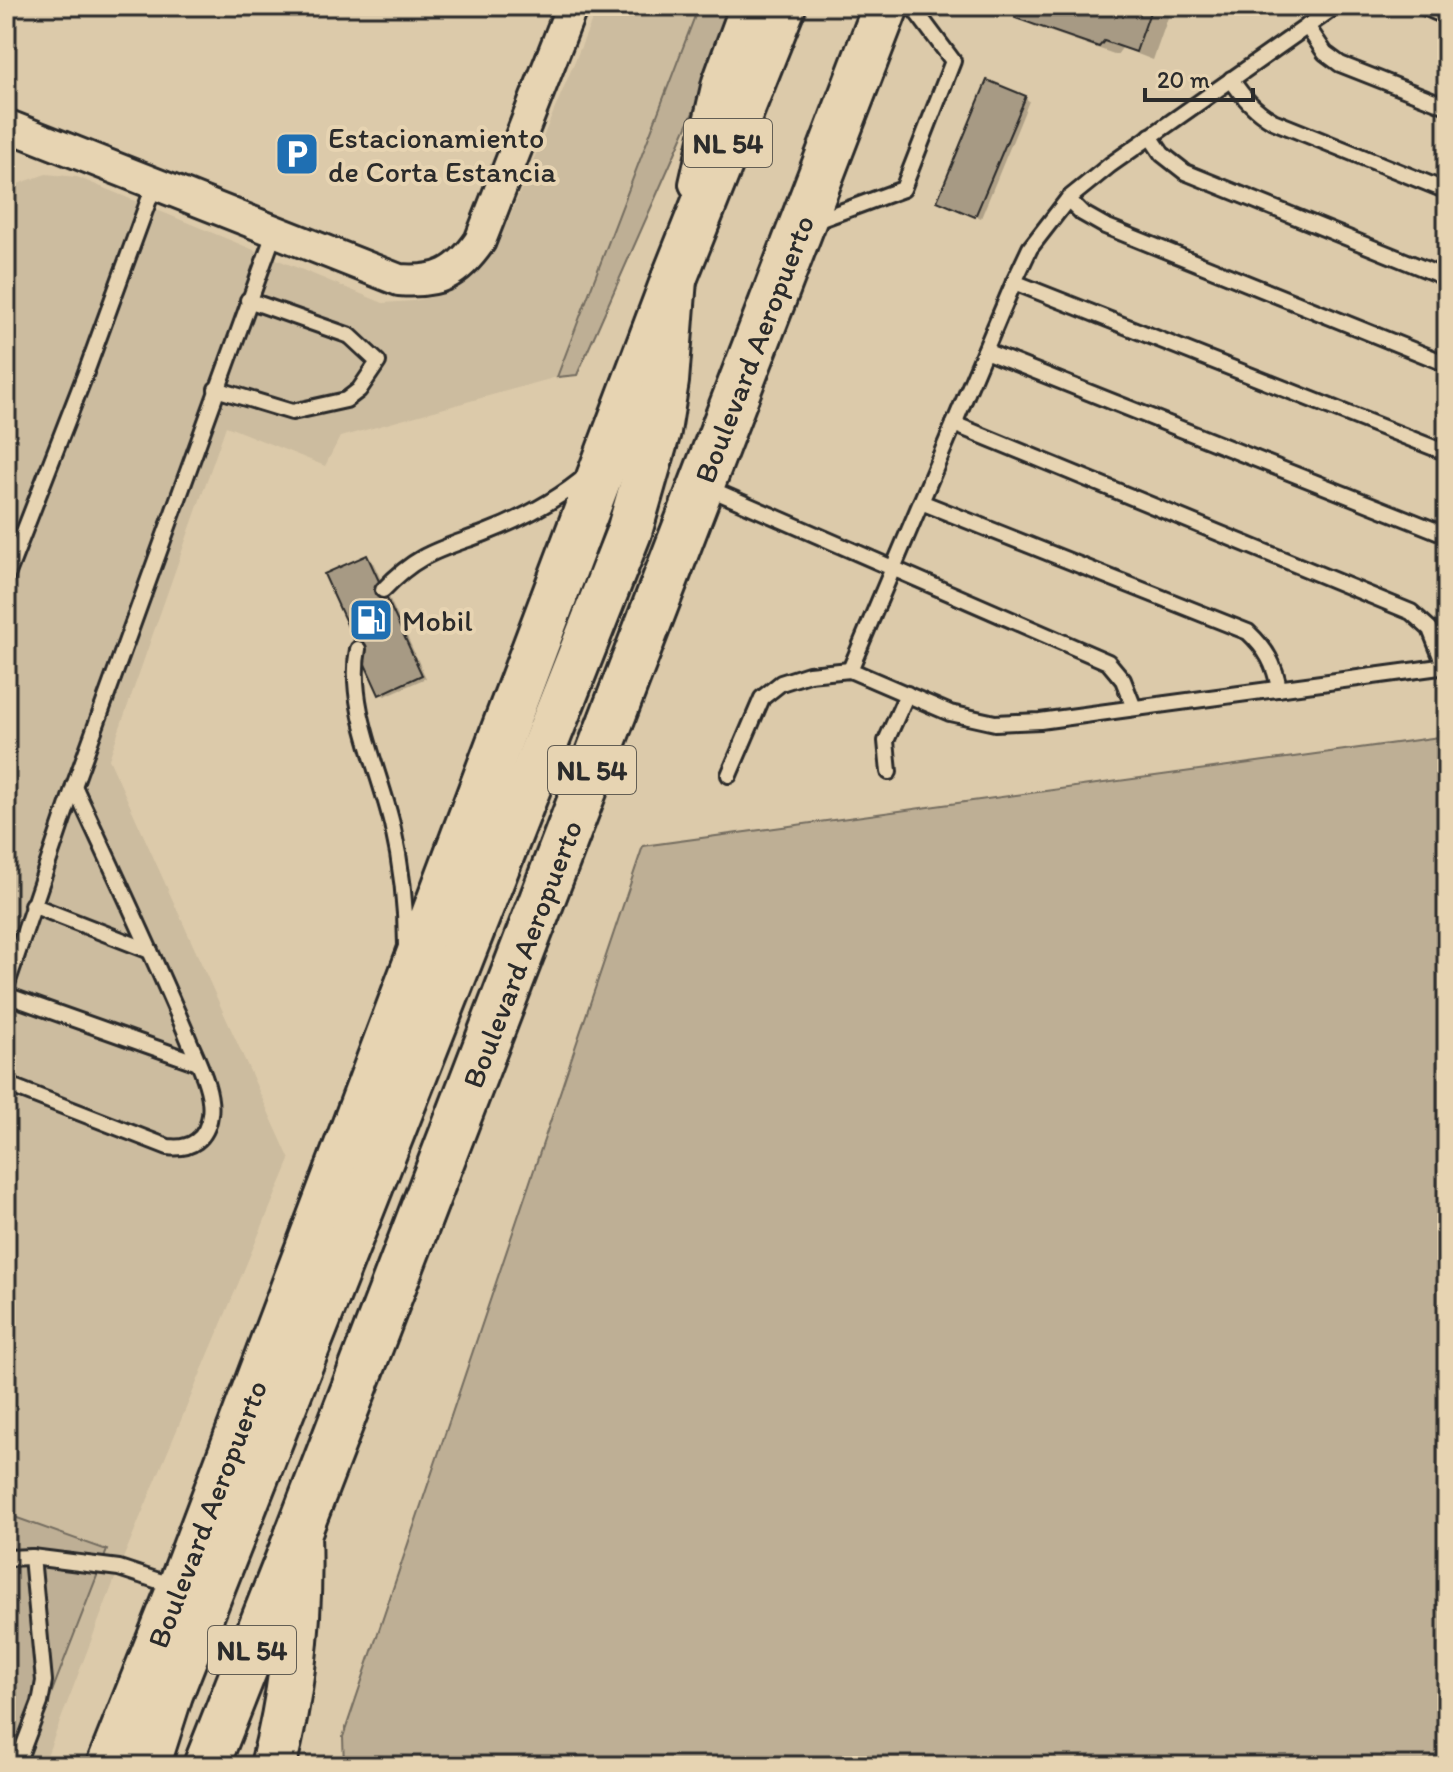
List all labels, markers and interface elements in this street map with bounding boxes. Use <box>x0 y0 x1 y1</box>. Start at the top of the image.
scale bar <box>1145 52 1253 102</box>
text: 20 m <box>1157 65 1210 94</box>
place label: Estacionamiento de Corta Estancia <box>328 119 556 190</box>
road number: NL 54 <box>684 119 772 167</box>
parking icon: Estacionamiento de Corta Estancia <box>273 130 321 178</box>
street label: Boulevard Aeropuerto <box>686 210 822 488</box>
fuel station icon: Mobil <box>347 596 395 644</box>
place label: Mobil <box>402 602 473 639</box>
road number: NL 54 <box>548 746 636 794</box>
street label: Boulevard Aeropuerto <box>454 815 590 1093</box>
street label: Boulevard Aeropuerto <box>139 1375 275 1653</box>
road number: NL 54 <box>208 1626 296 1674</box>

